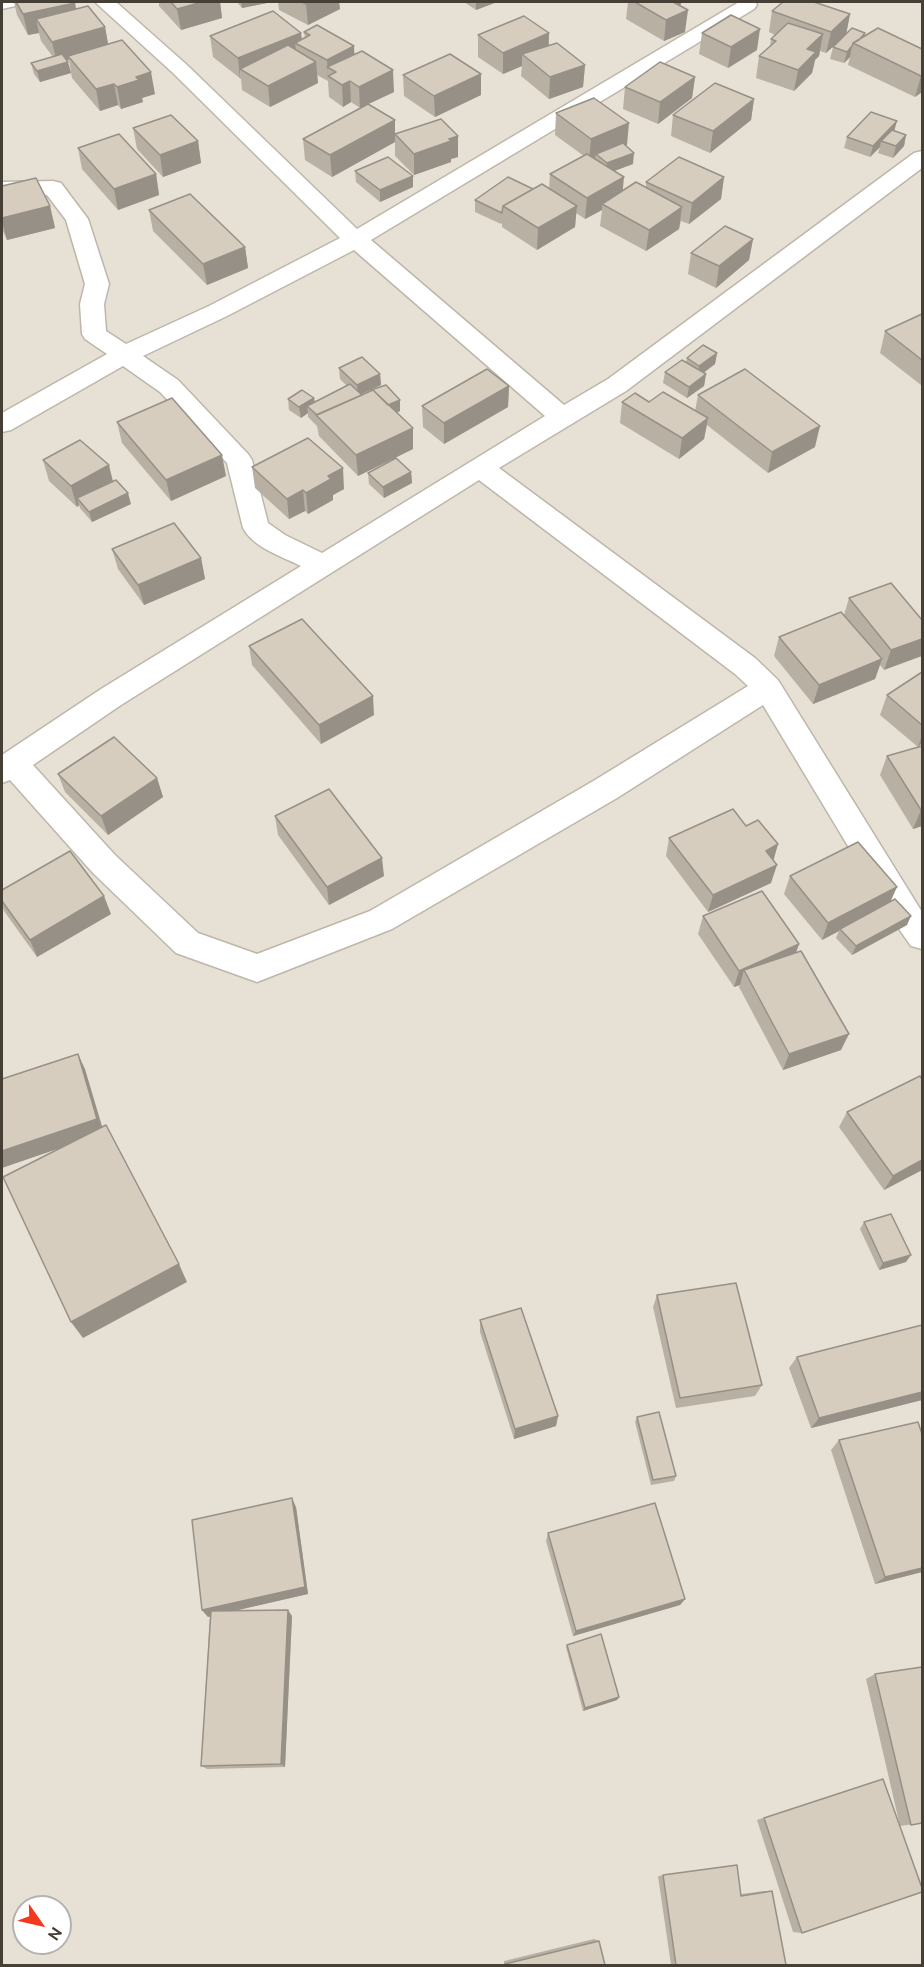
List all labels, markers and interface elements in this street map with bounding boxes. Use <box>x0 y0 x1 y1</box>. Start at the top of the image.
north arrow <box>12 1895 72 1955</box>
text: N <box>44 1924 66 1944</box>

